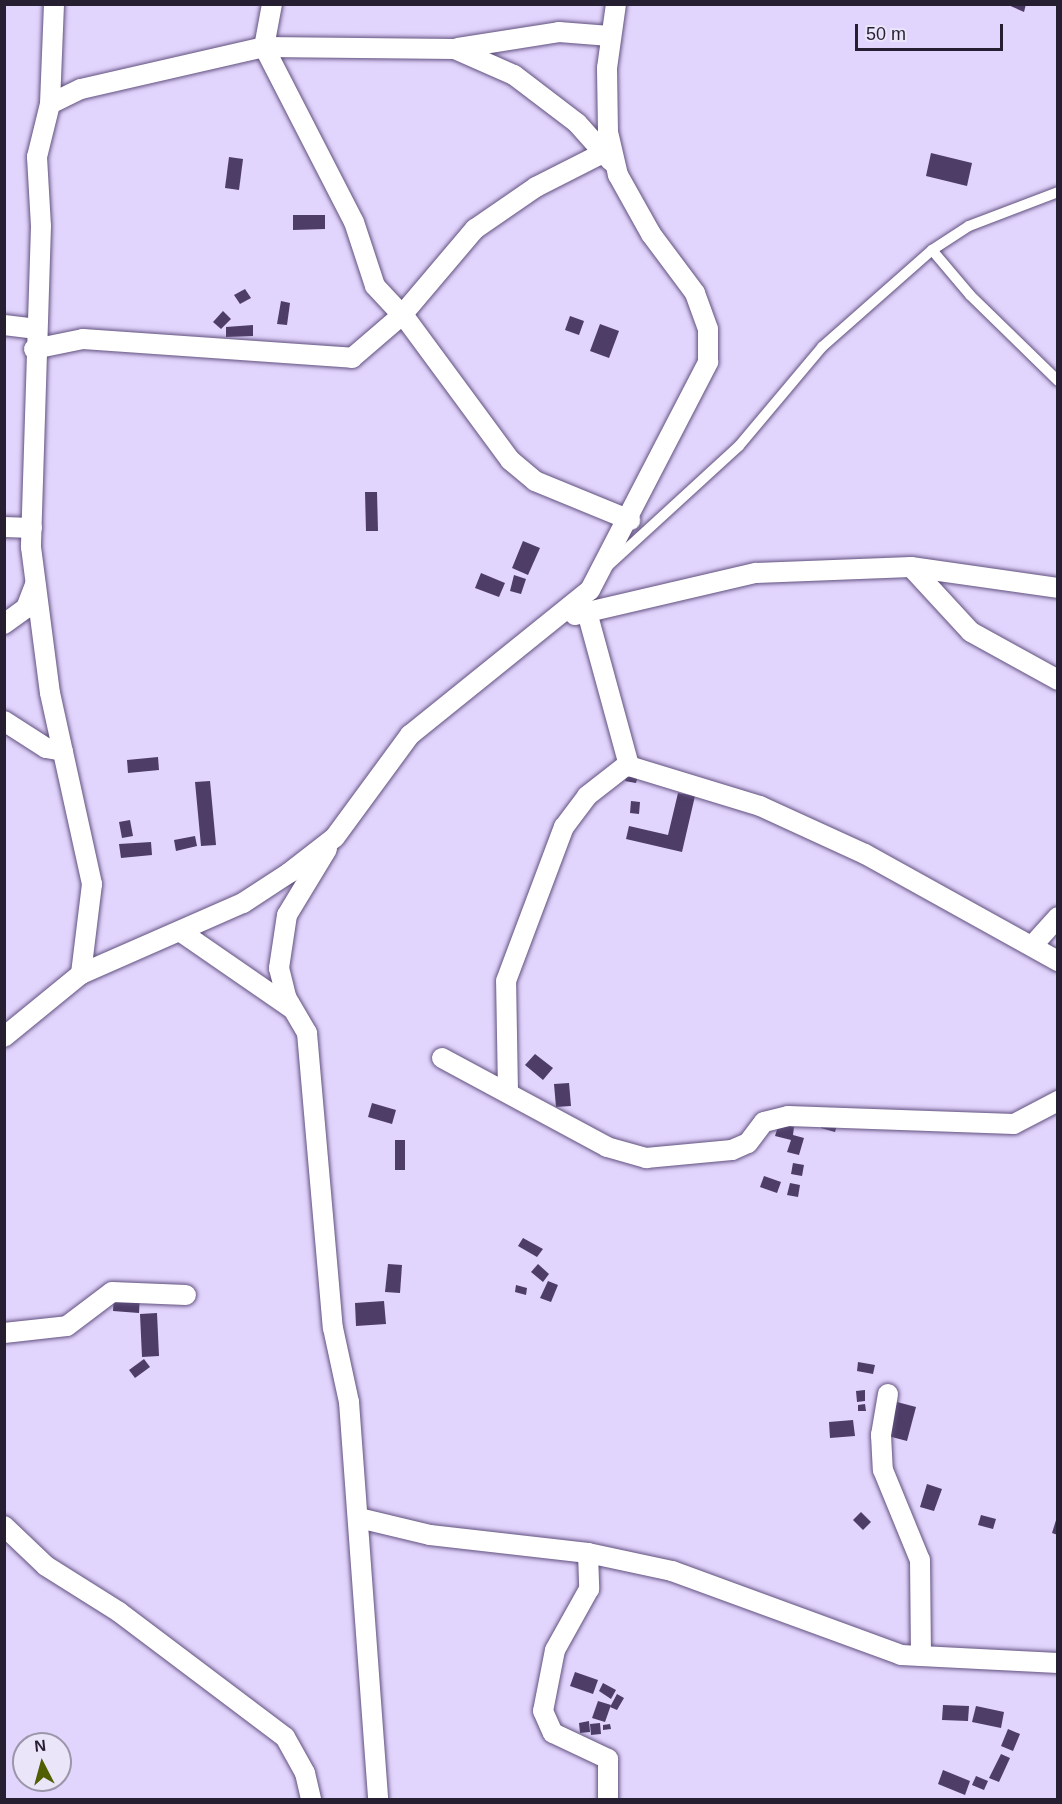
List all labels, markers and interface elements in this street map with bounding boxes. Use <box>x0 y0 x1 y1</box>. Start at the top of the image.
scale bar <box>858 12 1006 50</box>
text: 50 m <box>866 24 906 44</box>
north arrow <box>12 1732 72 1792</box>
text: N <box>34 1737 47 1755</box>

